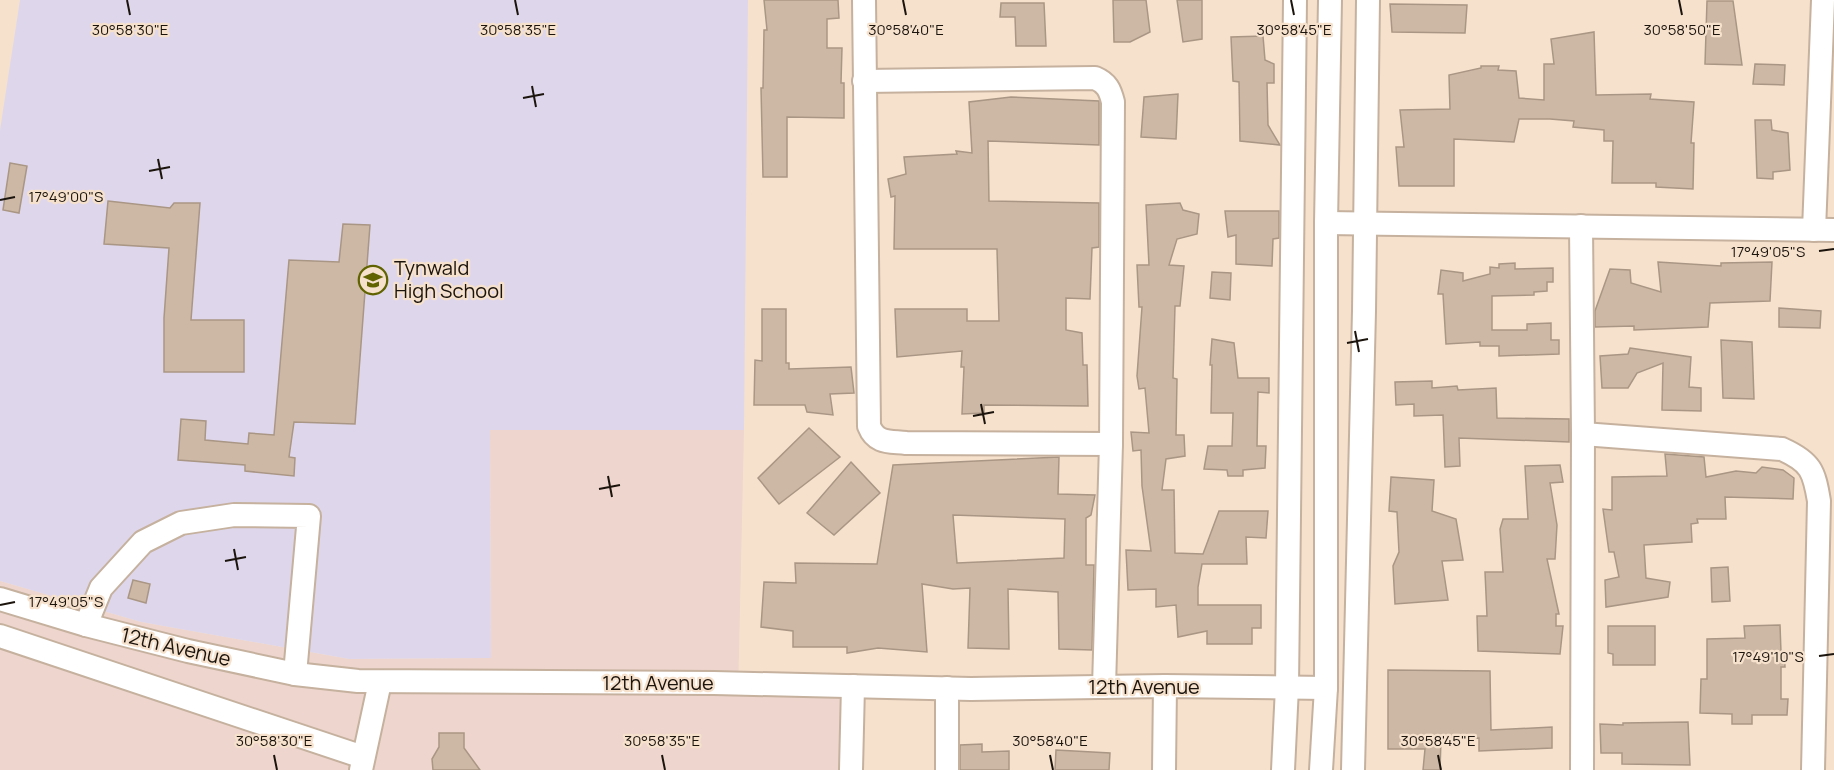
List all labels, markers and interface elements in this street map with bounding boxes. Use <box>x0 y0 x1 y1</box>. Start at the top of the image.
text: 30°58'30"E <box>92 19 168 40</box>
text: 30°58'35"E <box>480 19 556 40</box>
text: 30°58'40"E <box>868 19 944 40</box>
text: 30°58'45"E <box>1257 19 1331 40</box>
text: 30°58'50"E <box>1643 19 1721 40</box>
text: 17°49'00"S <box>29 186 103 207</box>
text: 17°49'05"S <box>1731 241 1805 262</box>
place label: Tynwald High School <box>394 254 504 304</box>
school or university icon: Tynwald High School <box>357 264 389 296</box>
text: 17°49'05"S <box>29 591 103 612</box>
street label: 12th Avenue <box>119 621 234 672</box>
text: 17°49'10"S <box>1732 646 1804 667</box>
street label: 12th Avenue <box>602 669 714 696</box>
street label: 12th Avenue <box>1088 673 1200 700</box>
text: 30°58'30"E <box>236 730 312 751</box>
text: 30°58'35"E <box>624 730 700 751</box>
text: 30°58'40"E <box>1012 730 1088 751</box>
text: 30°58'45"E <box>1401 730 1475 751</box>

